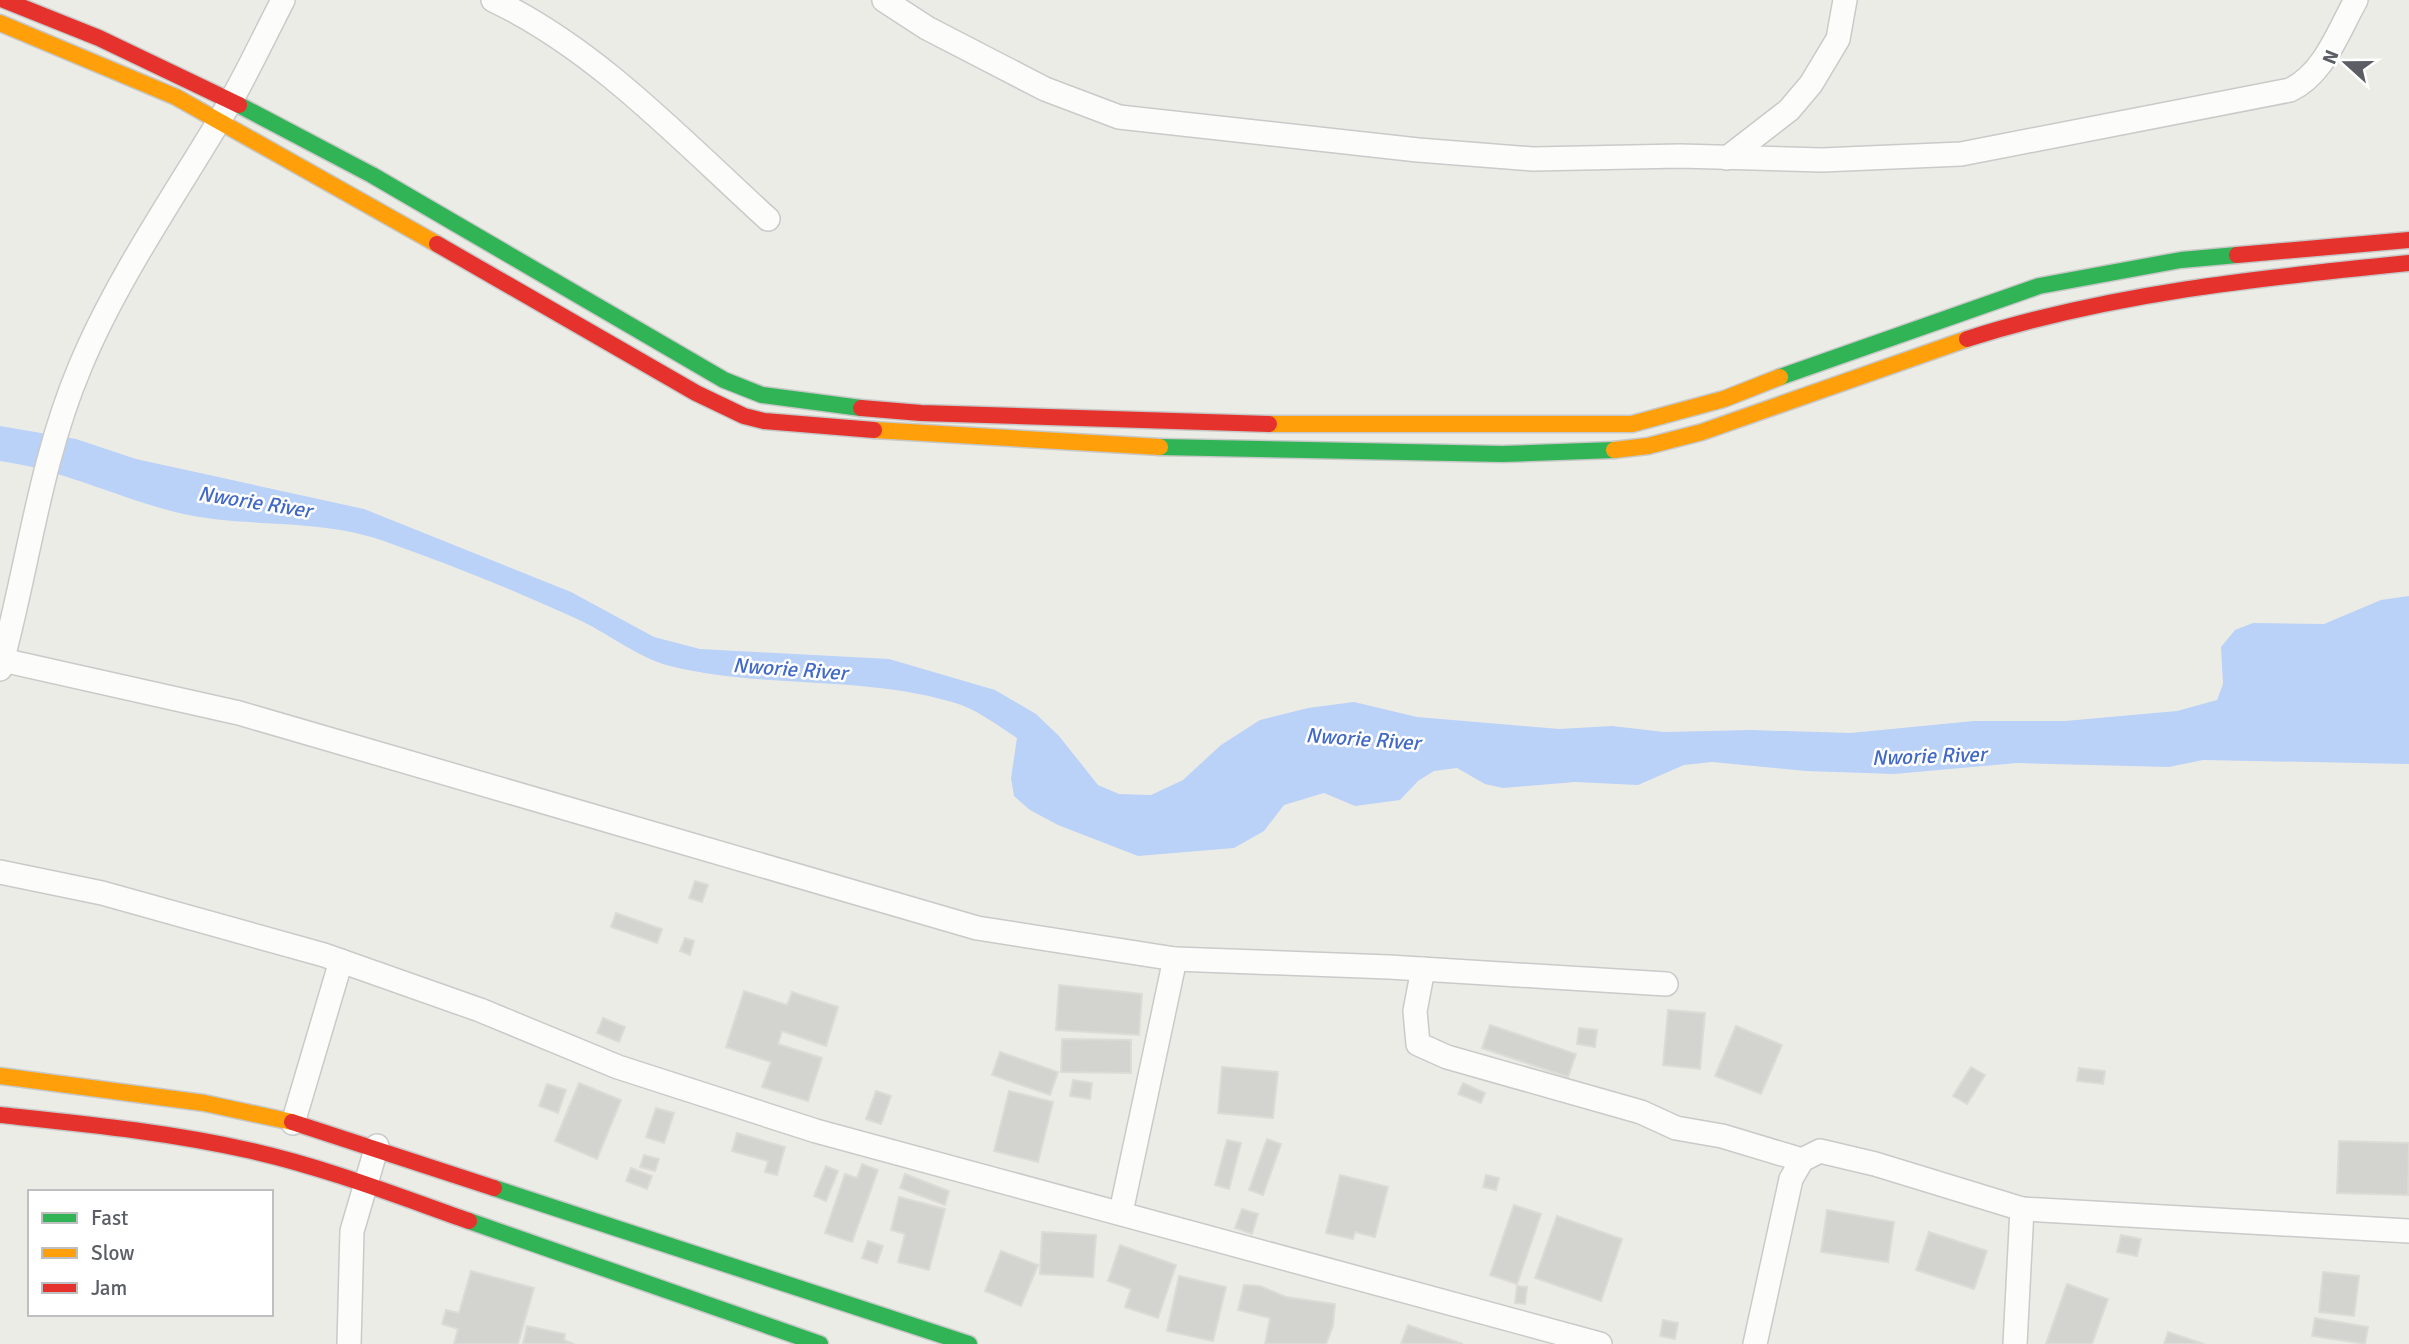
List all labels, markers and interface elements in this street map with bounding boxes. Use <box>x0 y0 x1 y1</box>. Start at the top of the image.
north arrow <box>2311 28 2381 98</box>
text: N <box>2317 47 2345 68</box>
water label: Nworie River <box>196 480 317 524</box>
water label: Nworie River <box>732 652 851 686</box>
water label: Nworie River <box>1305 722 1424 756</box>
water label: Nworie River <box>1871 741 1990 771</box>
legend <box>28 1190 273 1316</box>
text: Fast <box>91 1205 128 1231</box>
text: Slow <box>91 1240 135 1266</box>
text: Jam <box>91 1275 127 1301</box>

